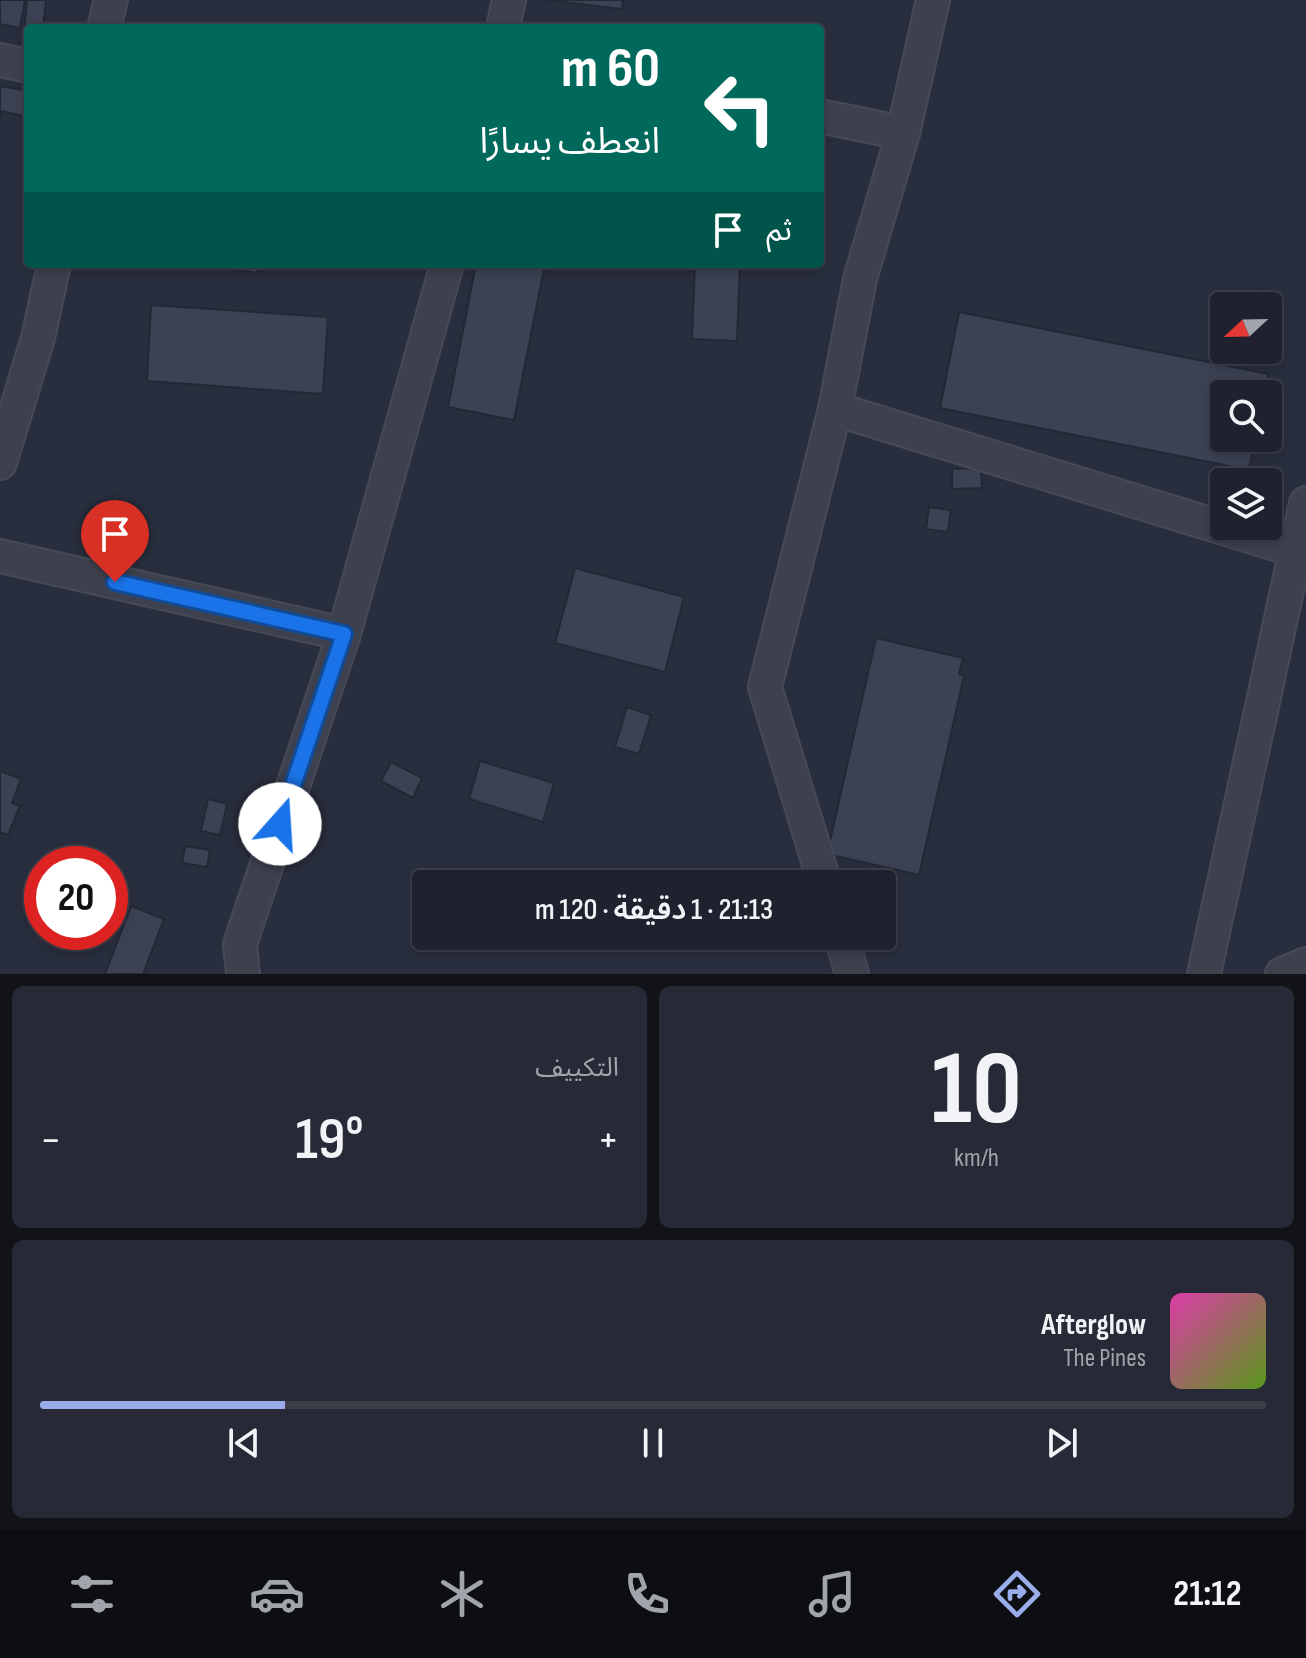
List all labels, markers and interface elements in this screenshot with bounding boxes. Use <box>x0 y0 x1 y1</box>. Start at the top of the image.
text: 60 m <box>561 36 660 103</box>
icon: left <box>688 56 792 160</box>
text: انعطف يسارًا <box>479 121 660 164</box>
icon: arrive <box>706 208 750 252</box>
text: ثم <box>766 213 792 249</box>
north arrow <box>1210 292 1282 364</box>
map controls <box>1210 292 1282 540</box>
button: search <box>1210 380 1282 452</box>
button: layers <box>1210 468 1282 540</box>
pin <box>81 500 149 582</box>
icon: arrive <box>93 512 137 556</box>
position arrow <box>238 782 322 866</box>
speed limit sign: 20 <box>24 846 128 950</box>
text: 21:13 · 1 دقيقة · 120 m <box>535 892 773 928</box>
text: 10 <box>931 1028 1022 1153</box>
text: التكييف <box>535 1053 619 1084</box>
text: 19° <box>295 1104 364 1176</box>
text: − <box>40 1114 62 1167</box>
text: + <box>597 1114 619 1167</box>
text: km/h <box>954 1143 999 1174</box>
text: Afterglow <box>1041 1307 1146 1343</box>
text: The Pines <box>1063 1343 1146 1374</box>
icon: previous <box>222 1421 266 1465</box>
icon: pause <box>631 1421 675 1465</box>
icon: next <box>1040 1421 1084 1465</box>
icon: filters <box>64 1566 120 1622</box>
icon: car <box>249 1566 305 1622</box>
icon: climate <box>434 1566 490 1622</box>
icon: phone <box>619 1566 675 1622</box>
icon: music <box>804 1566 860 1622</box>
icon: directions <box>989 1566 1045 1622</box>
text: 21:12 <box>1173 1573 1242 1616</box>

